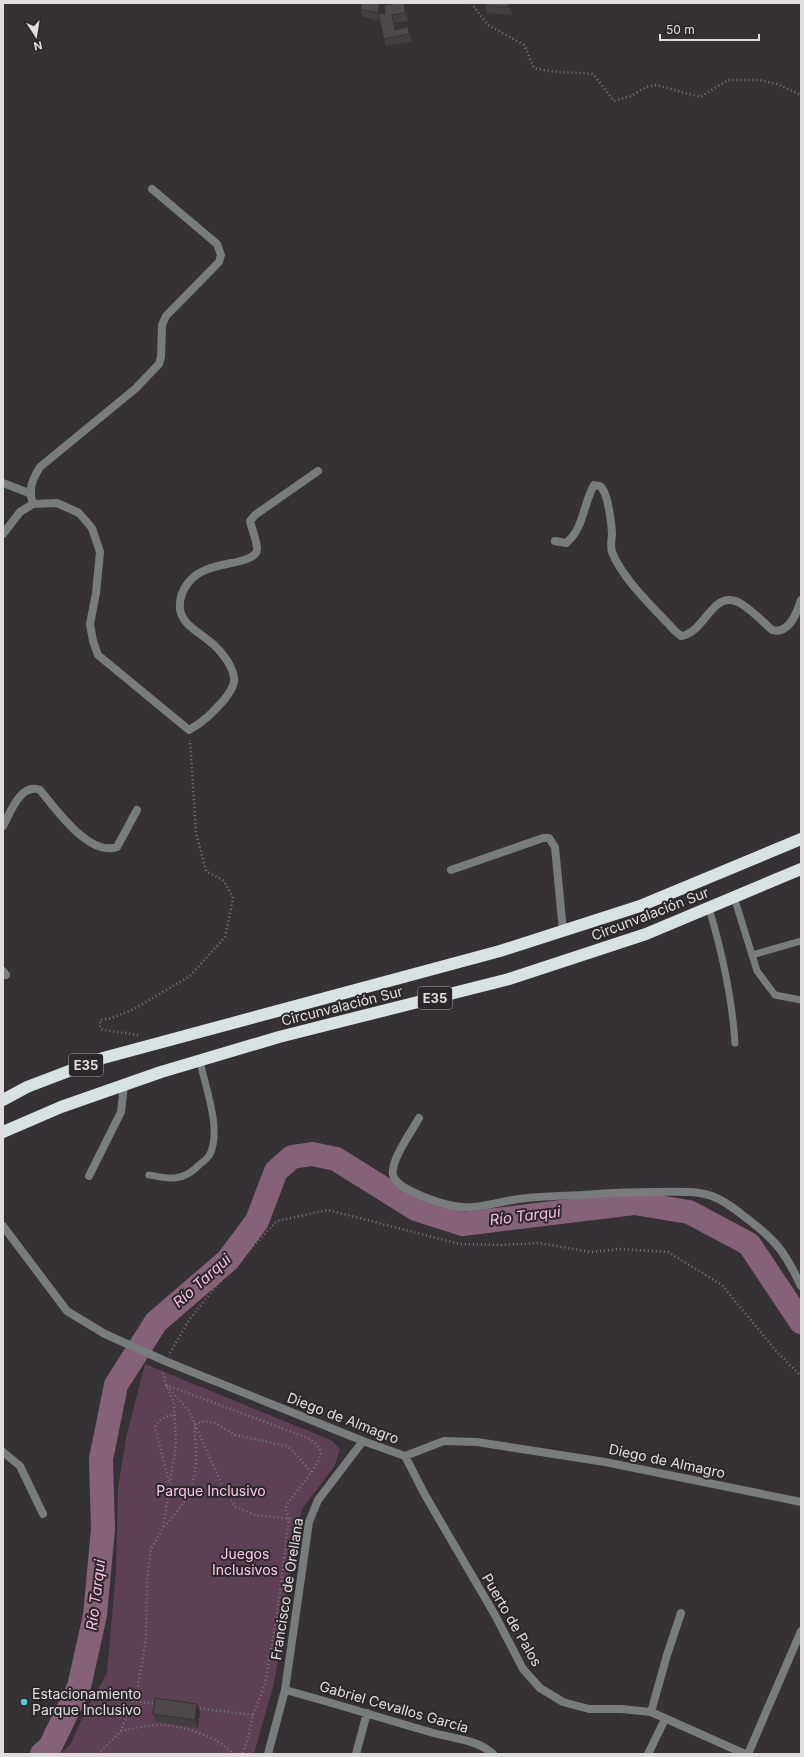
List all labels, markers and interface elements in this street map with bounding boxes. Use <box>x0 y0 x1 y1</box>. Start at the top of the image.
north arrow <box>16 16 56 56</box>
scale bar <box>660 16 759 42</box>
text: 50 m <box>666 22 695 37</box>
text: N <box>33 38 44 54</box>
street label: Circunvalación Sur <box>589 883 711 944</box>
street label: Circunvalación Sur <box>279 982 404 1029</box>
road number: E35 <box>418 987 452 1009</box>
road number: E35 <box>69 1054 103 1076</box>
water label: Río Tarqui <box>488 1202 562 1229</box>
water label: Río Tarqui <box>169 1249 235 1312</box>
street label: Diego de Almagro <box>285 1388 402 1447</box>
street label: Diego de Almagro <box>607 1440 727 1481</box>
park label: Parque Inclusivo <box>156 1482 266 1499</box>
street label: Francisco de Orellana <box>267 1517 306 1661</box>
park label: Juegos Inclusivos <box>212 1545 278 1578</box>
water label: Río Tarqui <box>82 1558 109 1632</box>
street label: Puerto de Palos <box>479 1570 546 1669</box>
street label: Gabriel Cevallos García <box>318 1677 471 1736</box>
place label: Estacionamiento Parque Inclusivo <box>32 1685 141 1718</box>
marker: Estacionamiento Parque Inclusivo <box>19 1697 29 1707</box>

